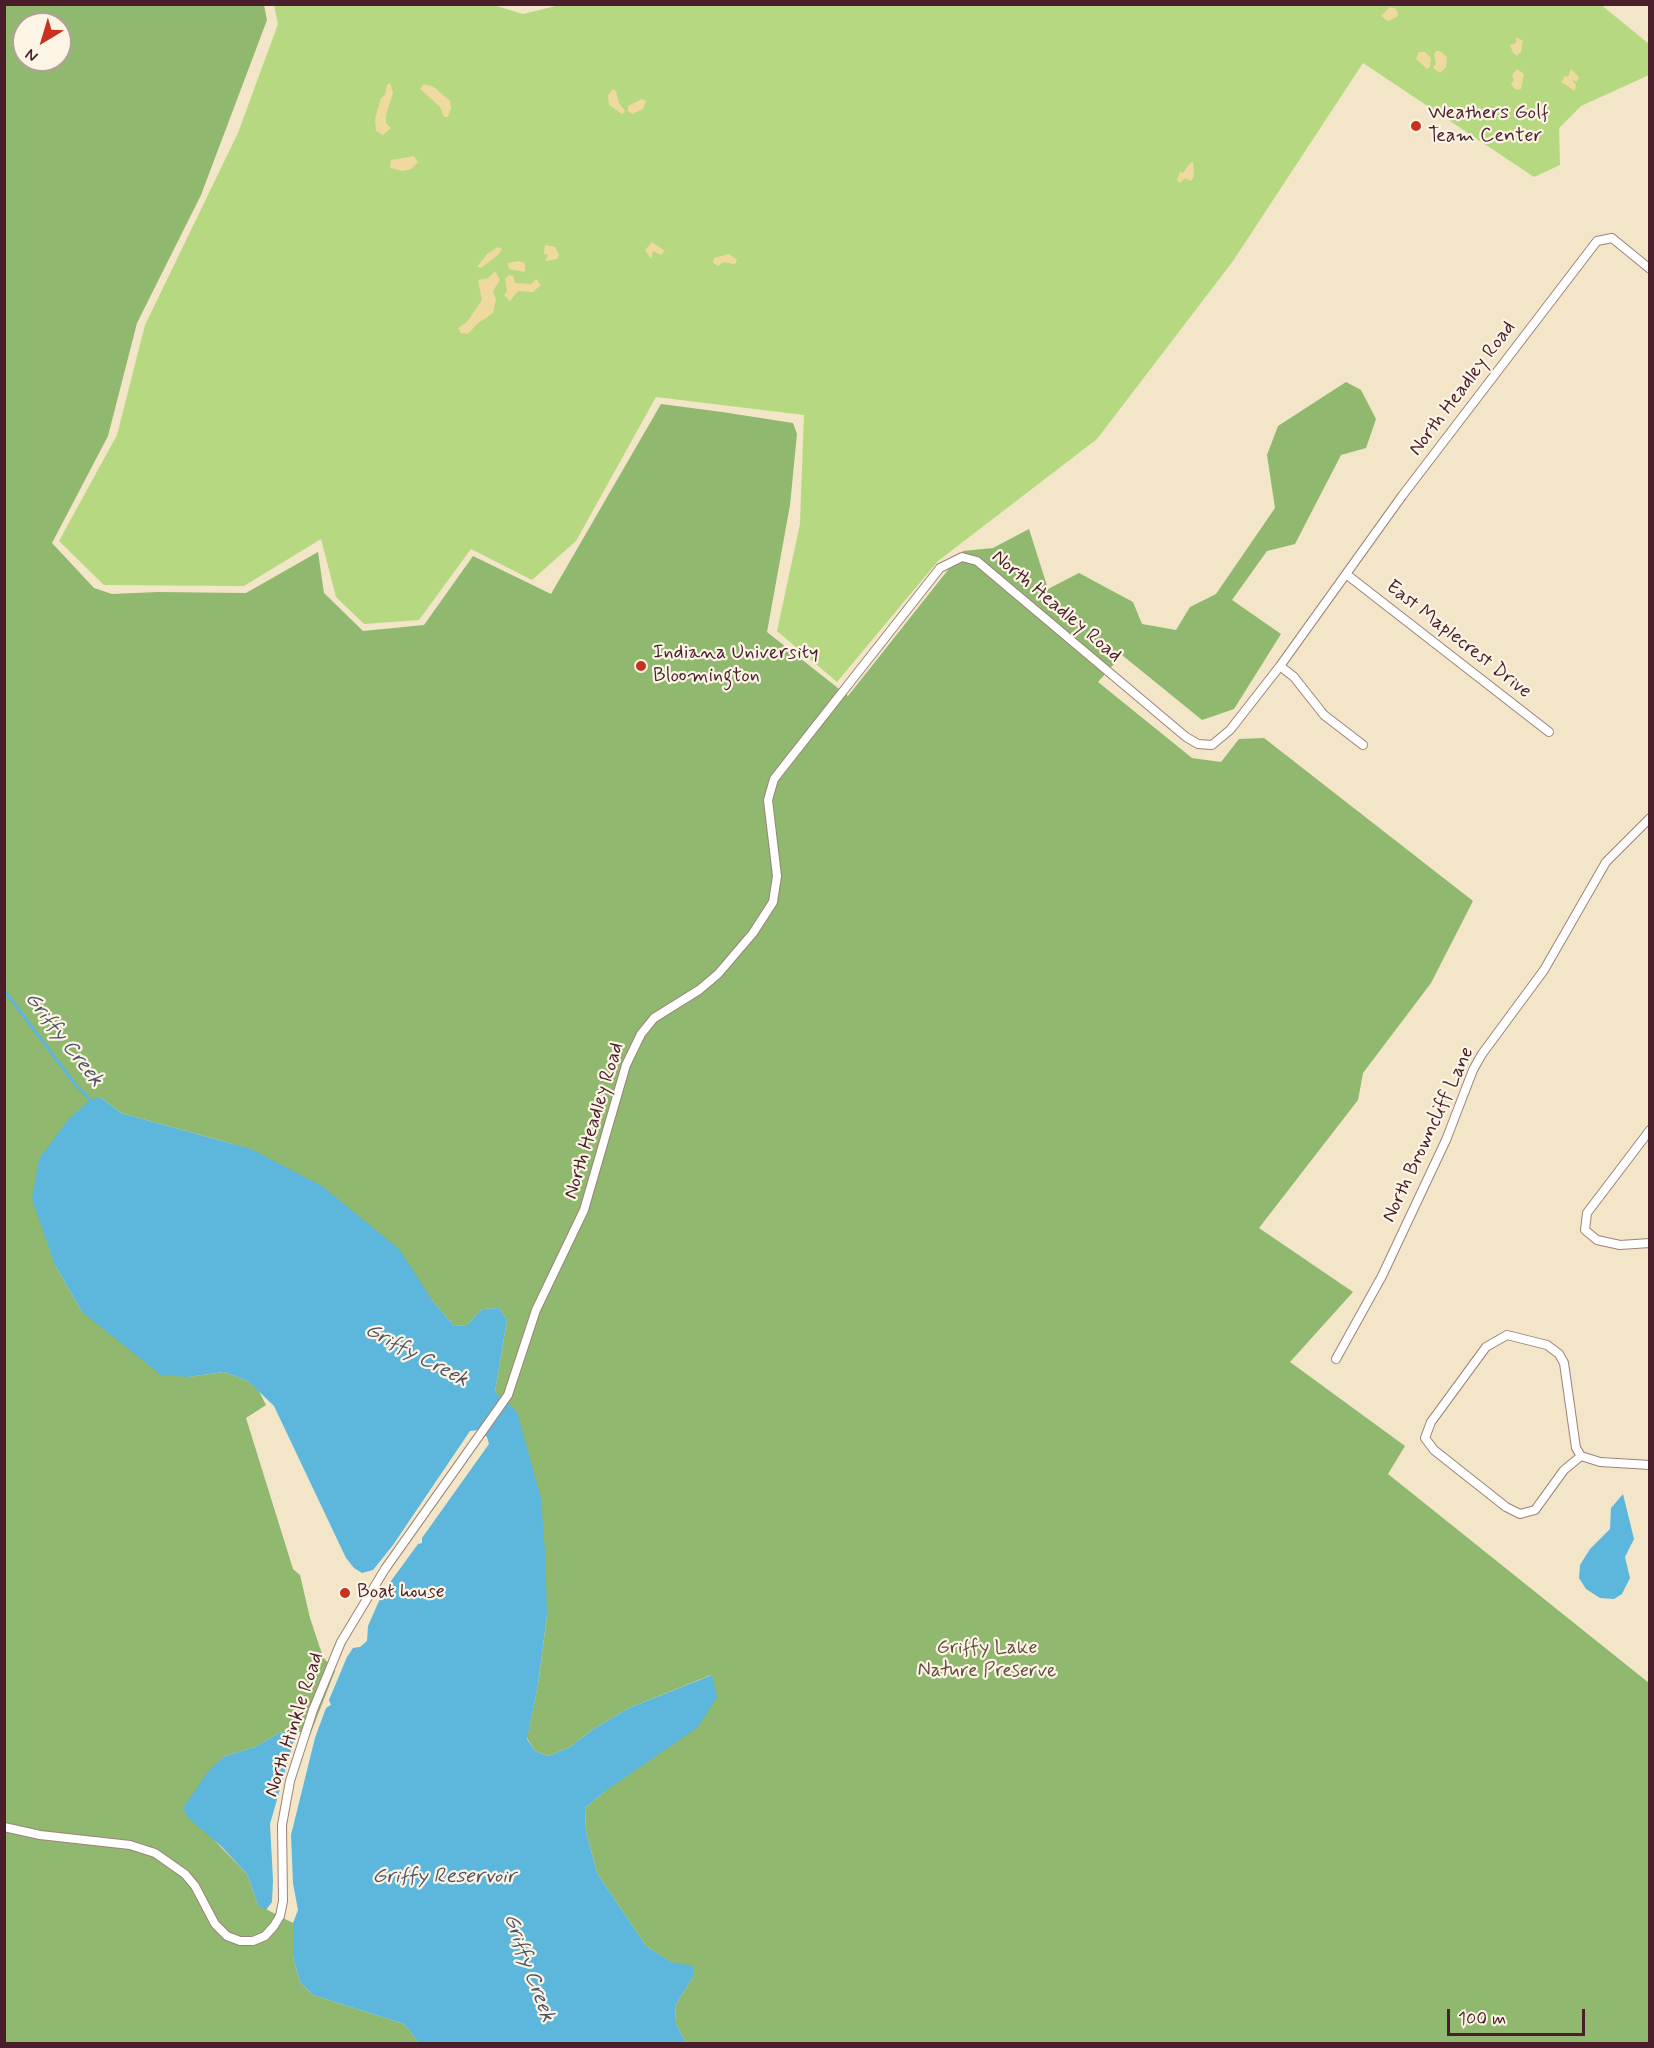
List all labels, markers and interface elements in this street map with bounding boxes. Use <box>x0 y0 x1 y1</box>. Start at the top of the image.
north arrow <box>12 12 72 72</box>
text: N <box>21 43 43 67</box>
place label: Weathers Golf Team Center <box>1428 102 1549 149</box>
marker: Weathers Golf Team Center <box>1409 119 1423 133</box>
street label: North Headley Road <box>1405 317 1521 461</box>
street label: North Headley Road <box>986 546 1126 668</box>
street label: East Maplecrest Drive <box>1380 576 1536 704</box>
place label: Indiana University Bloomington <box>653 642 818 689</box>
marker: Indiana University Bloomington <box>634 659 648 673</box>
water label: Griffy Creek <box>18 988 108 1092</box>
street label: North Headley Road <box>560 1040 630 1202</box>
street label: North Browncliff Lane <box>1378 1043 1480 1227</box>
water label: Griffy Creek <box>360 1318 472 1394</box>
place label: Boat house <box>357 1581 445 1605</box>
marker: Boat house <box>338 1586 352 1600</box>
park label: Griffy Lake Nature Preserve <box>917 1637 1057 1684</box>
street label: North Hinkle Road <box>260 1650 330 1800</box>
water label: Griffy Reservoir <box>372 1865 516 1891</box>
water label: Griffy Creek <box>497 1910 559 2026</box>
scale bar <box>1450 1997 1588 2035</box>
text: 100 m <box>1458 2007 1506 2031</box>

